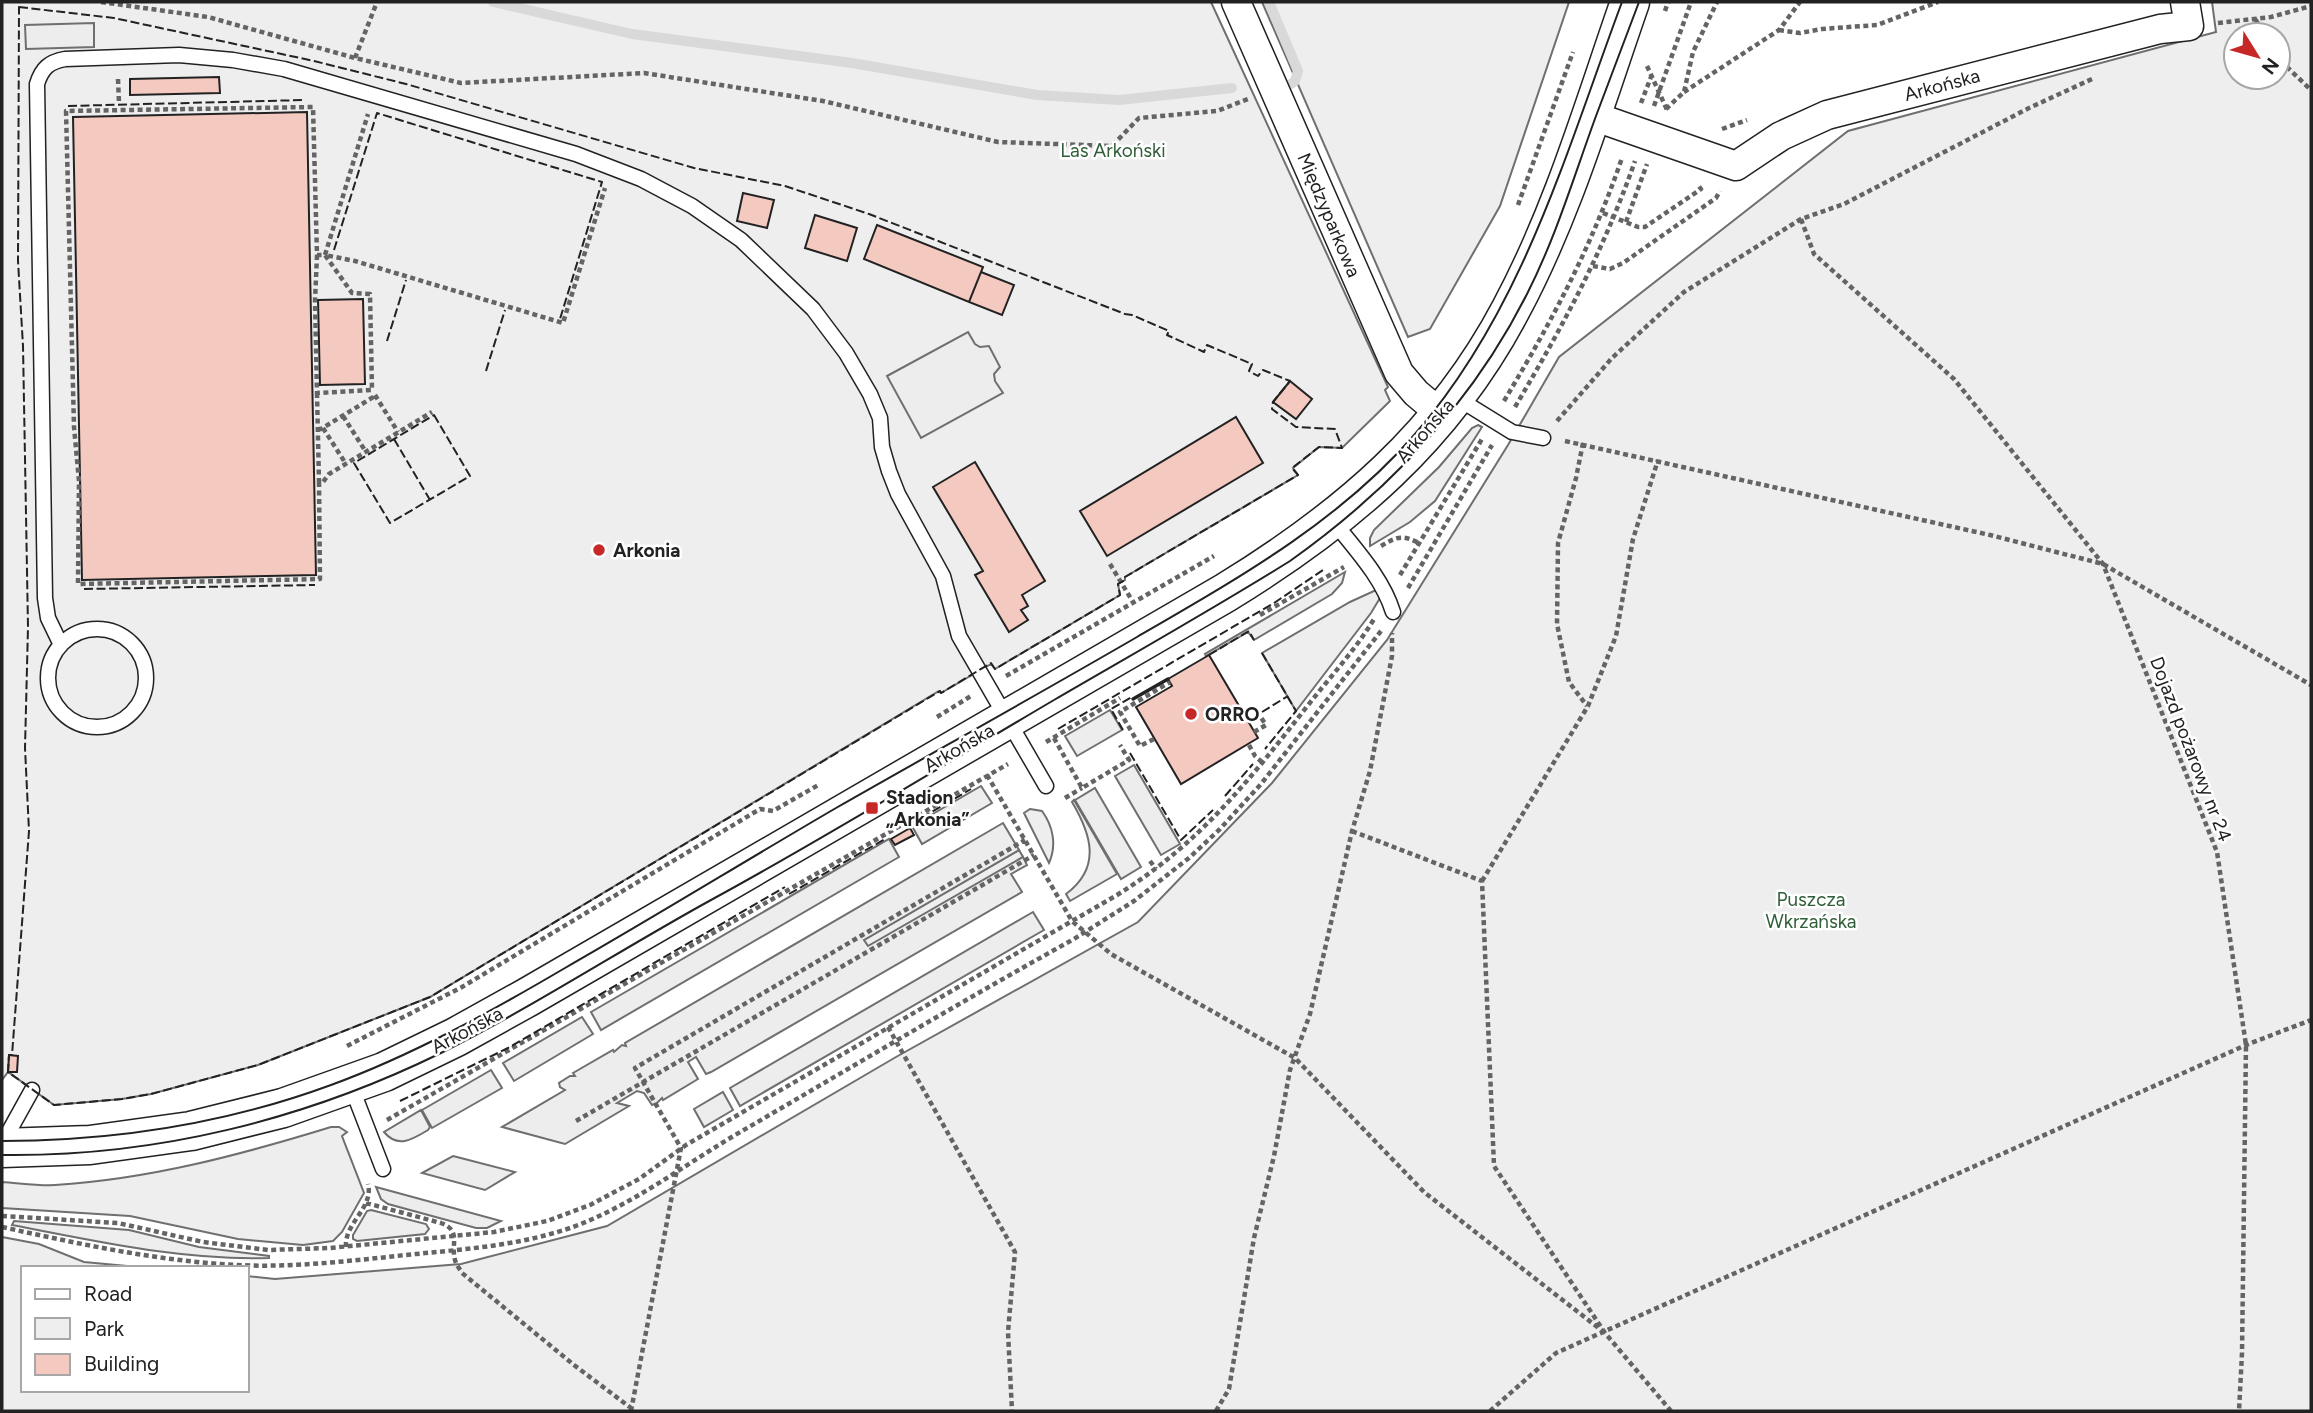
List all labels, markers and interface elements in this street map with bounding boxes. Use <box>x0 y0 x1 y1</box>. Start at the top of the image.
north arrow <box>2222 21 2292 91</box>
text: N <box>2257 53 2284 79</box>
street label: Arkońska <box>1902 64 1982 106</box>
park label: Las Arkoński <box>1060 139 1166 162</box>
street label: Międzyparkowa <box>1292 149 1366 281</box>
street label: Arkońska <box>1391 394 1459 468</box>
place label: Arkonia <box>613 539 680 562</box>
marker: Arkonia <box>591 542 607 558</box>
street label: Dojazd pożarowy nr 24 <box>2145 653 2237 845</box>
place label: ORRO <box>1205 703 1259 726</box>
marker: ORRO <box>1183 706 1199 722</box>
street label: Arkońska <box>920 719 998 777</box>
place label: Stadion „Arkonia” <box>886 786 969 831</box>
marker: Stadion „Arkonia” <box>864 800 880 816</box>
park label: Puszcza Wkrzańska <box>1765 888 1857 933</box>
street label: Arkońska <box>427 1002 507 1058</box>
legend <box>21 1266 248 1392</box>
text: Road <box>84 1281 132 1306</box>
text: Park <box>84 1316 125 1341</box>
text: Building <box>84 1351 159 1376</box>

